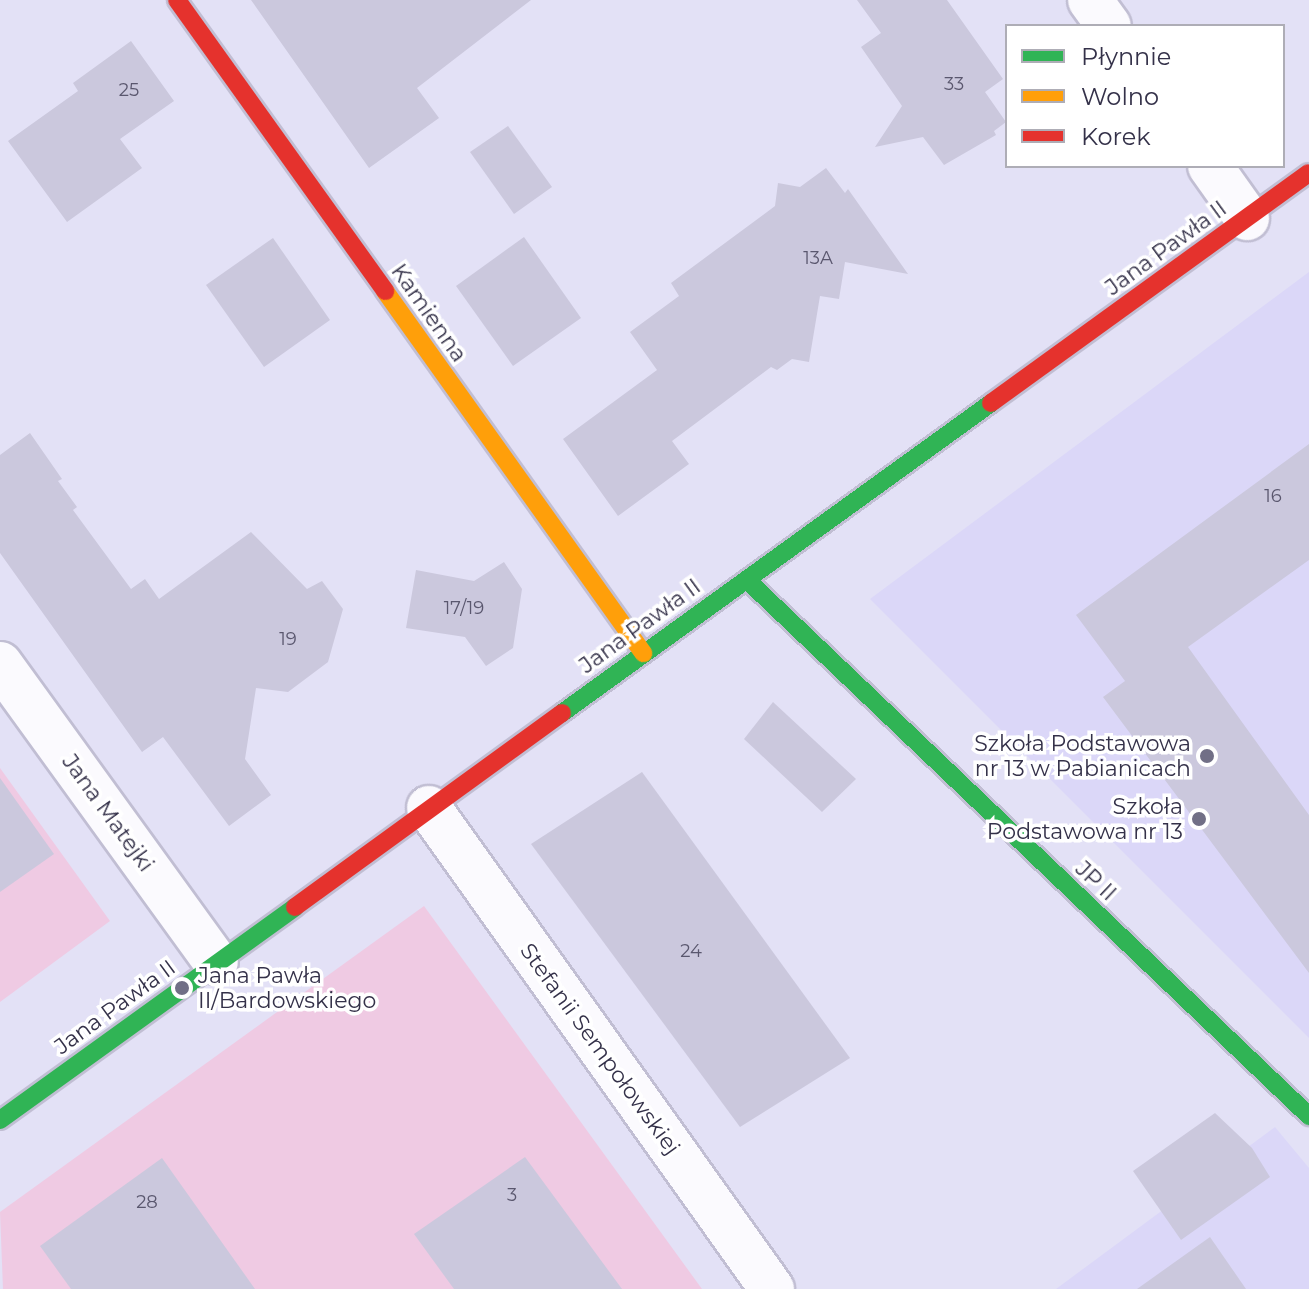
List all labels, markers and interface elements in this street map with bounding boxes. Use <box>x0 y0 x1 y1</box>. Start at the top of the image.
legend <box>1005 24 1285 168</box>
text: Płynnie <box>1081 42 1171 71</box>
house number: 33 <box>944 73 964 95</box>
house number: 25 <box>119 79 139 101</box>
text: Wolno <box>1081 82 1159 111</box>
text: Korek <box>1081 122 1151 151</box>
street label: Jana Pawła II <box>1100 195 1232 301</box>
house number: 13A <box>803 247 833 269</box>
street label: Kamienna <box>386 259 472 367</box>
house number: 16 <box>1264 485 1282 507</box>
street label: Jana Pawła II <box>574 573 706 679</box>
house number: 17/19 <box>444 597 484 619</box>
house number: 19 <box>279 628 297 650</box>
place label: Szkoła Podstawowa nr 13 w Pabianicach <box>974 730 1191 782</box>
marker: Szkoła Podstawowa nr 13 w Pabianicach <box>1198 747 1216 765</box>
street label: Jana Matejki <box>57 749 159 877</box>
place label: Szkoła Podstawowa nr 13 <box>987 793 1183 844</box>
marker: Szkoła Podstawowa nr 13 <box>1190 810 1208 828</box>
street label: JP II <box>1070 856 1122 906</box>
street label: Stefanii Sempołowskiej <box>514 938 686 1160</box>
house number: 24 <box>680 940 702 962</box>
street label: Jana Pawła II <box>49 954 181 1060</box>
place label: Jana Pawła II/Bardowskiego <box>198 962 376 1014</box>
marker: Jana Pawła II/Bardowskiego <box>173 979 191 997</box>
house number: 3 <box>507 1184 517 1206</box>
house number: 28 <box>136 1191 158 1213</box>

